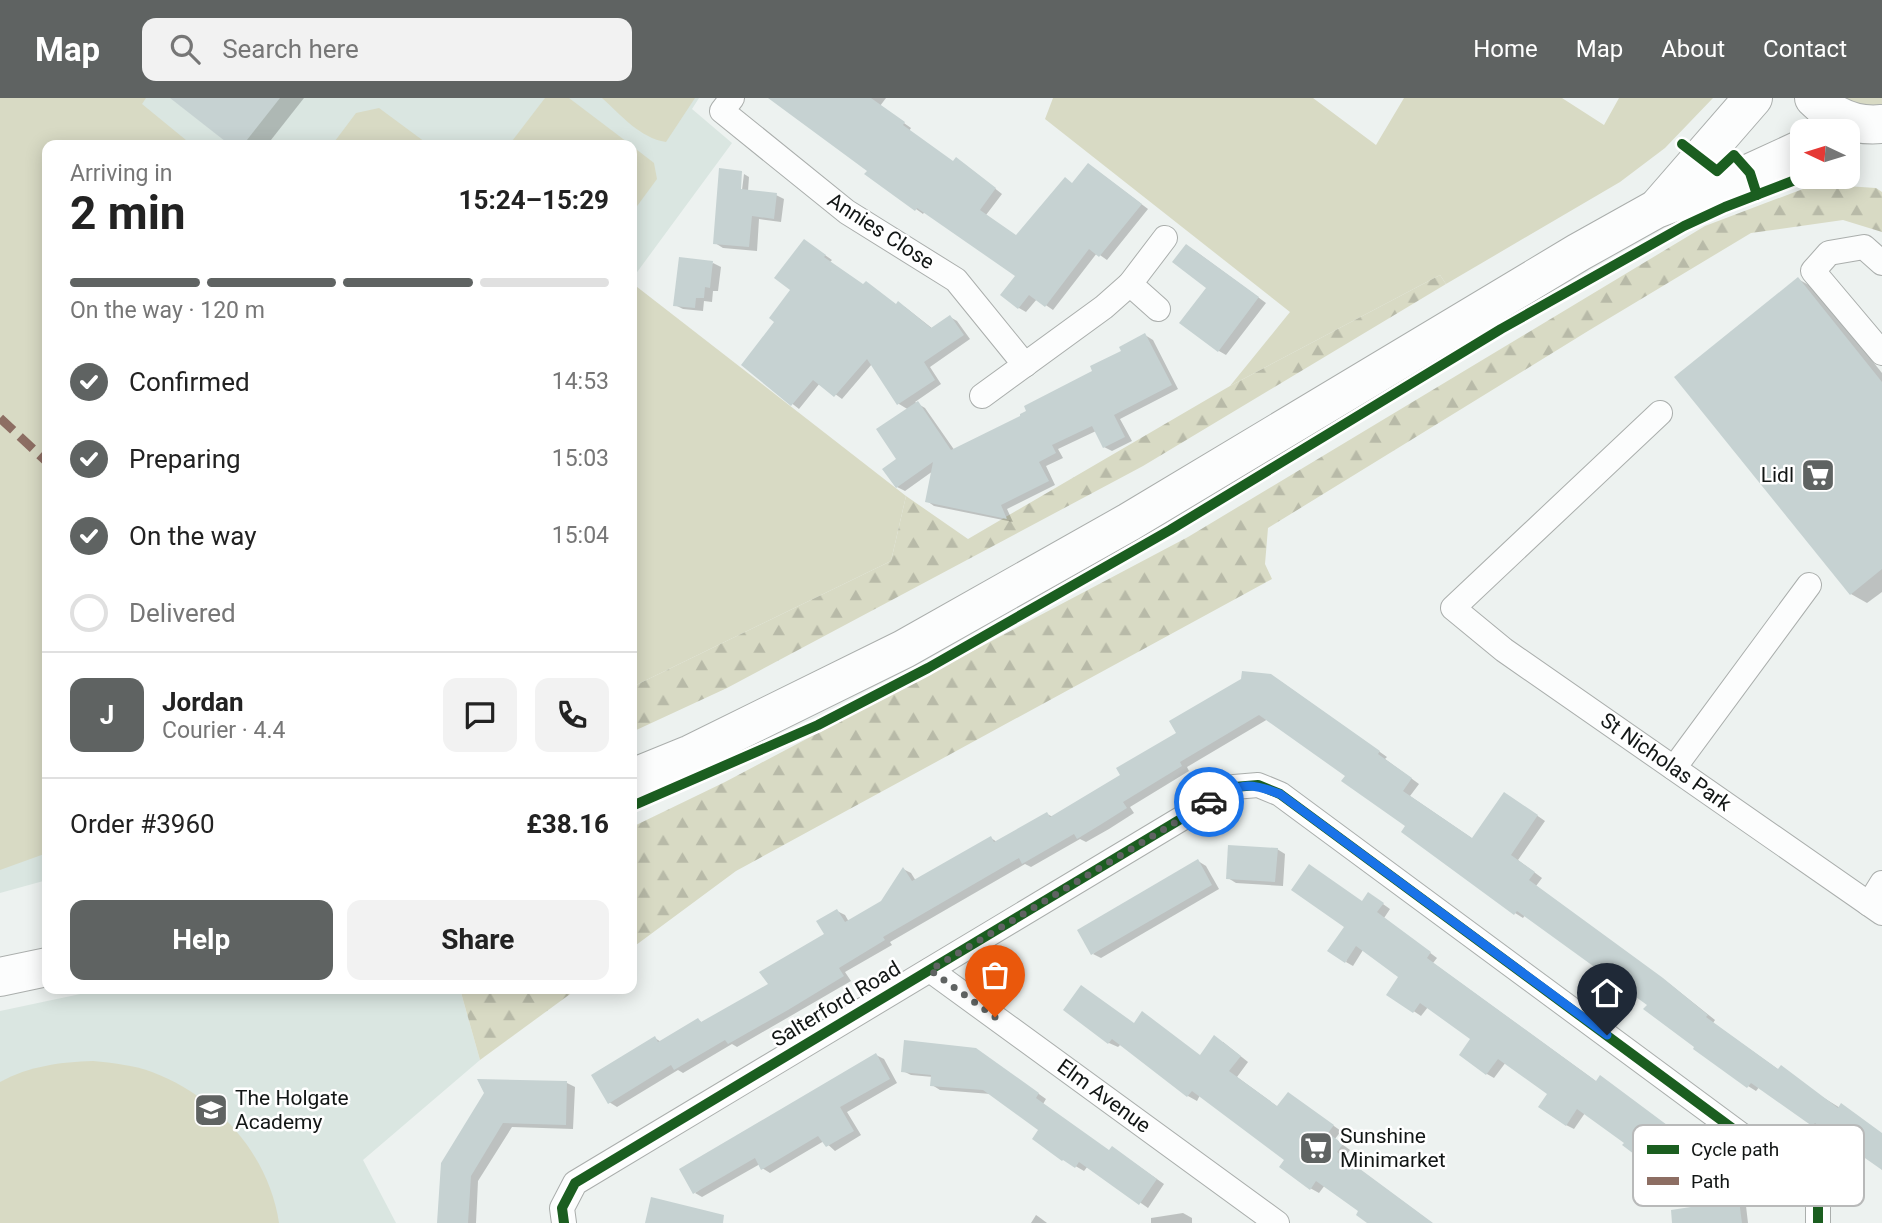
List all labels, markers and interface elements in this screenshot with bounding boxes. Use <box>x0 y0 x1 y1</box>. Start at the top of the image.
search box <box>142 18 632 81</box>
text: Map <box>35 30 100 69</box>
icon: search <box>166 30 204 68</box>
text: Search here <box>222 34 359 64</box>
text: Home <box>1473 35 1538 63</box>
text: Map <box>1576 35 1623 63</box>
text: About <box>1661 35 1725 63</box>
text: Contact <box>1763 35 1847 63</box>
north arrow <box>1790 119 1860 189</box>
map controls <box>1790 119 1860 189</box>
text: Arriving in <box>70 160 173 187</box>
text: 15:24–15:29 <box>459 185 609 215</box>
text: 2 min <box>70 186 186 240</box>
street label: Annies Close <box>823 188 939 274</box>
text: On the way · 120 m <box>70 297 265 324</box>
icon: check <box>70 363 108 401</box>
text: Confirmed <box>129 367 250 397</box>
text: 14:53 <box>552 368 609 395</box>
icon: check <box>70 440 108 478</box>
text: Preparing <box>129 444 241 474</box>
text: 15:03 <box>552 445 609 472</box>
supermarket icon: Lidl <box>1799 456 1837 494</box>
place label: Lidl <box>1761 463 1794 487</box>
icon: check <box>70 517 108 555</box>
text: On the way <box>129 521 257 551</box>
text: 15:04 <box>552 522 609 549</box>
text: Delivered <box>129 598 236 628</box>
button: chat <box>443 678 517 752</box>
button: phone <box>535 678 609 752</box>
text: Jordan <box>162 687 244 717</box>
text: J <box>100 700 114 730</box>
street label: St Nicholas Park <box>1596 708 1736 816</box>
text: Courier · 4.4 <box>162 717 285 744</box>
courier <box>1174 767 1244 837</box>
icon: car <box>1190 783 1228 821</box>
text: Order #3960 <box>70 809 215 839</box>
text: £38.16 <box>526 809 609 839</box>
button: Help <box>70 900 333 980</box>
button: Share <box>347 900 609 980</box>
pin <box>965 945 1025 1017</box>
street label: Salterford Road <box>767 956 905 1052</box>
icon: bag <box>976 956 1014 994</box>
pin <box>1577 963 1637 1035</box>
icon: home <box>1588 974 1626 1012</box>
street label: Elm Avenue <box>1053 1054 1155 1138</box>
place label: The Holgate Academy <box>235 1086 349 1134</box>
school or university icon: The Holgate Academy <box>192 1091 230 1129</box>
place label: Sunshine Minimarket <box>1340 1124 1446 1172</box>
legend <box>1633 1125 1864 1206</box>
supermarket icon: Sunshine Minimarket <box>1297 1129 1335 1167</box>
text: Cycle path <box>1691 1138 1779 1161</box>
text: Path <box>1691 1170 1730 1193</box>

